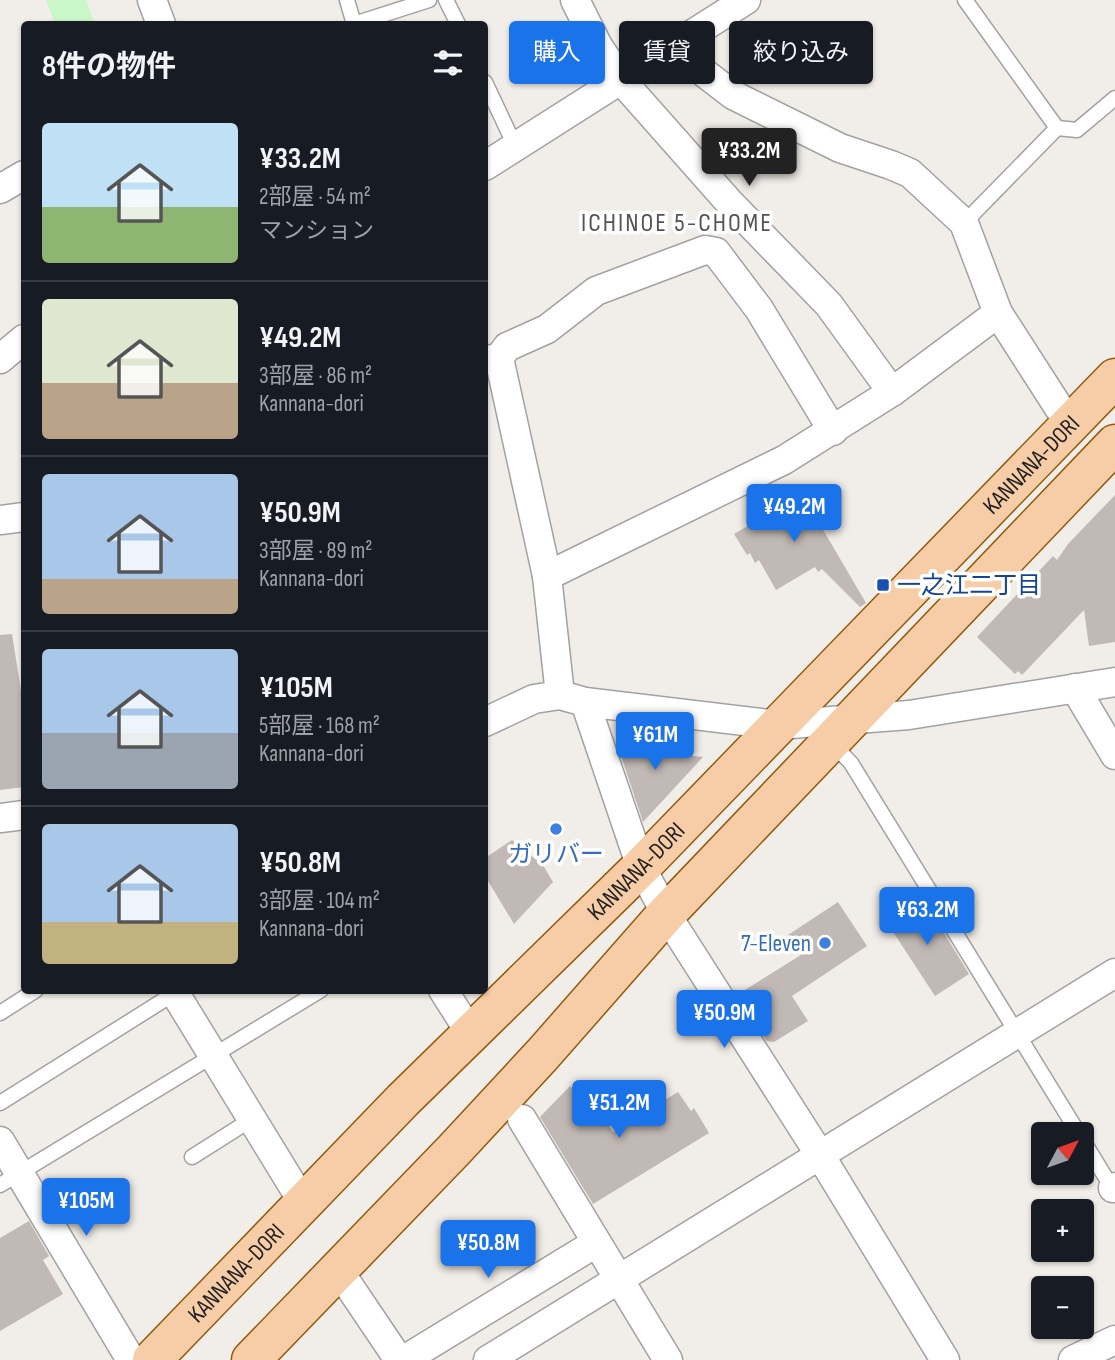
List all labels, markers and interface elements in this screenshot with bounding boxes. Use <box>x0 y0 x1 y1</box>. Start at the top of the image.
chip: 購入 <box>509 21 605 84</box>
chip: 賃貸 <box>619 21 715 84</box>
chip: 絞り込み <box>729 21 873 84</box>
icon: filters <box>429 44 467 82</box>
text: 8件の物件 <box>42 49 176 85</box>
pin: ¥33.2M <box>692 128 806 188</box>
text: ¥33.2M <box>718 137 780 165</box>
text: ¥33.2M <box>259 141 341 177</box>
icon: home <box>98 151 182 235</box>
text: 2部屋 · 54 m² <box>259 183 371 211</box>
district label: ICHINOE 5-CHOME <box>581 208 773 239</box>
text: マンション <box>259 217 374 245</box>
text: ¥49.2M <box>259 320 341 356</box>
icon: home <box>98 327 182 411</box>
text: 3部屋 · 86 m² <box>259 362 372 390</box>
text: Kannana-dori <box>259 390 364 418</box>
street label: KANNANA-DORI <box>977 409 1086 520</box>
pin: ¥49.2M <box>737 484 851 544</box>
text: ¥49.2M <box>762 493 826 521</box>
text: ¥50.9M <box>259 495 341 531</box>
icon: home <box>98 502 182 586</box>
text: 3部屋 · 89 m² <box>259 537 372 565</box>
text: Kannana-dori <box>259 565 364 593</box>
place label: 一之江二丁目 <box>897 571 1041 600</box>
marker: 一之江二丁目 <box>875 577 891 593</box>
text: ¥105M <box>259 670 333 706</box>
icon: home <box>98 677 182 761</box>
text: 5部屋 · 168 m² <box>259 712 380 740</box>
pin: ¥61M <box>614 712 696 772</box>
text: ¥61M <box>632 721 678 749</box>
text: Kannana-dori <box>259 740 364 768</box>
street label: KANNANA-DORI <box>581 816 691 926</box>
marker: ガリバー <box>548 821 564 837</box>
place label: ガリバー <box>508 840 604 869</box>
text: ¥50.8M <box>259 845 341 881</box>
icon: home <box>98 852 182 936</box>
text: 3部屋 · 104 m² <box>259 887 380 915</box>
pin: ¥63.2M <box>870 888 984 947</box>
text: ¥63.2M <box>895 896 959 924</box>
text: Kannana-dori <box>259 915 364 943</box>
place label: 7-Eleven <box>741 929 811 958</box>
marker: 7-Eleven <box>817 935 833 951</box>
pin: ¥50.9M <box>667 990 781 1050</box>
text: ¥50.9M <box>693 999 755 1027</box>
pin: ¥51.2M <box>562 1080 676 1140</box>
text: ¥51.2M <box>588 1089 650 1117</box>
north arrow <box>1031 1122 1094 1185</box>
map controls <box>1031 1122 1094 1339</box>
pin: ¥105M <box>37 1178 135 1238</box>
text: ¥105M <box>58 1187 114 1215</box>
button: + <box>1031 1199 1094 1262</box>
street label: KANNANA-DORI <box>182 1217 290 1329</box>
pin: ¥50.8M <box>431 1220 545 1280</box>
text: ¥50.8M <box>457 1229 519 1257</box>
button: − <box>1031 1276 1094 1339</box>

